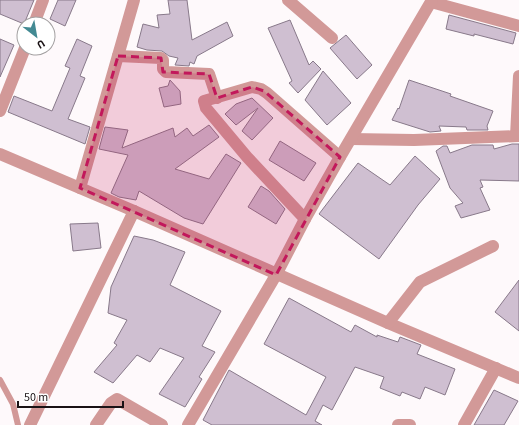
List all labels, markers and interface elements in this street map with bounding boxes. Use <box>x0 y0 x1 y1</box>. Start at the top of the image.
north arrow <box>16 16 56 56</box>
text: U <box>34 36 48 52</box>
scale bar <box>18 383 123 409</box>
text: 50 m <box>24 389 48 406</box>

